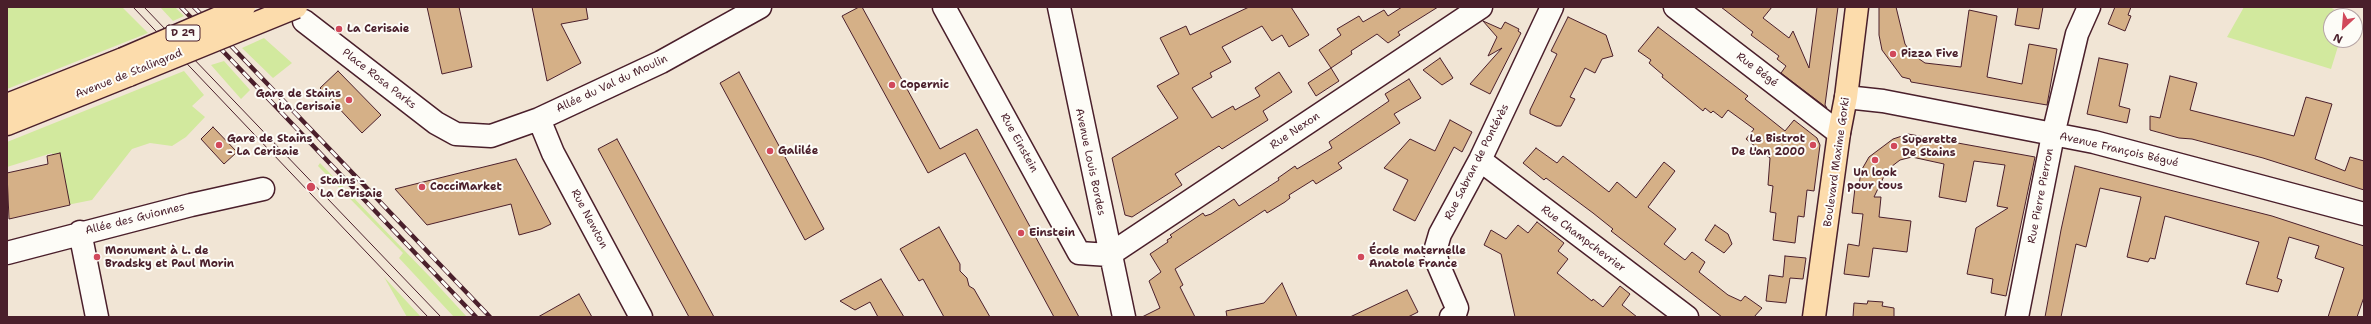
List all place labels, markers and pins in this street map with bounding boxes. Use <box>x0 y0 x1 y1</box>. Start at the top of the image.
place label: La Cerisaie <box>347 22 409 36</box>
marker: La Cerisaie <box>334 24 344 34</box>
place label: Pizza Five <box>1901 47 1959 61</box>
marker: Pizza Five <box>1888 49 1898 59</box>
place label: Copernic <box>900 78 949 92</box>
marker: Copernic <box>887 80 897 90</box>
place label: Gare de Stains La Cerisaie <box>256 87 341 113</box>
marker: Gare de Stains La Cerisaie <box>344 95 354 105</box>
place label: Gare de Stains - La Cerisaie <box>227 132 312 158</box>
place label: Le Bistrot De L'an 2000 <box>1731 132 1805 158</box>
place label: Superette De Stains <box>1902 133 1957 159</box>
marker: Gare de Stains - La Cerisaie <box>214 140 224 150</box>
marker: Le Bistrot De L'an 2000 <box>1808 140 1818 150</box>
marker: Superette De Stains <box>1889 141 1899 151</box>
place label: Galilée <box>778 144 818 158</box>
marker: Galilée <box>765 146 775 156</box>
marker: Un look pour tous <box>1870 155 1880 165</box>
place label: Un look pour tous <box>1847 166 1903 192</box>
place label: Stains - La Cerisaie <box>320 174 382 200</box>
place label: CocciMarket <box>430 180 502 194</box>
marker: Stains - La Cerisaie <box>305 181 317 193</box>
marker: CocciMarket <box>417 182 427 192</box>
place label: Einstein <box>1029 226 1075 240</box>
marker: Einstein <box>1016 228 1026 238</box>
place label: Monument à L. de Bradsky et Paul Morin <box>105 244 234 270</box>
place label: École maternelle Anatole France <box>1369 244 1466 270</box>
marker: Monument à L. de Bradsky et Paul Morin <box>92 252 102 262</box>
marker: École maternelle Anatole France <box>1356 252 1366 262</box>

